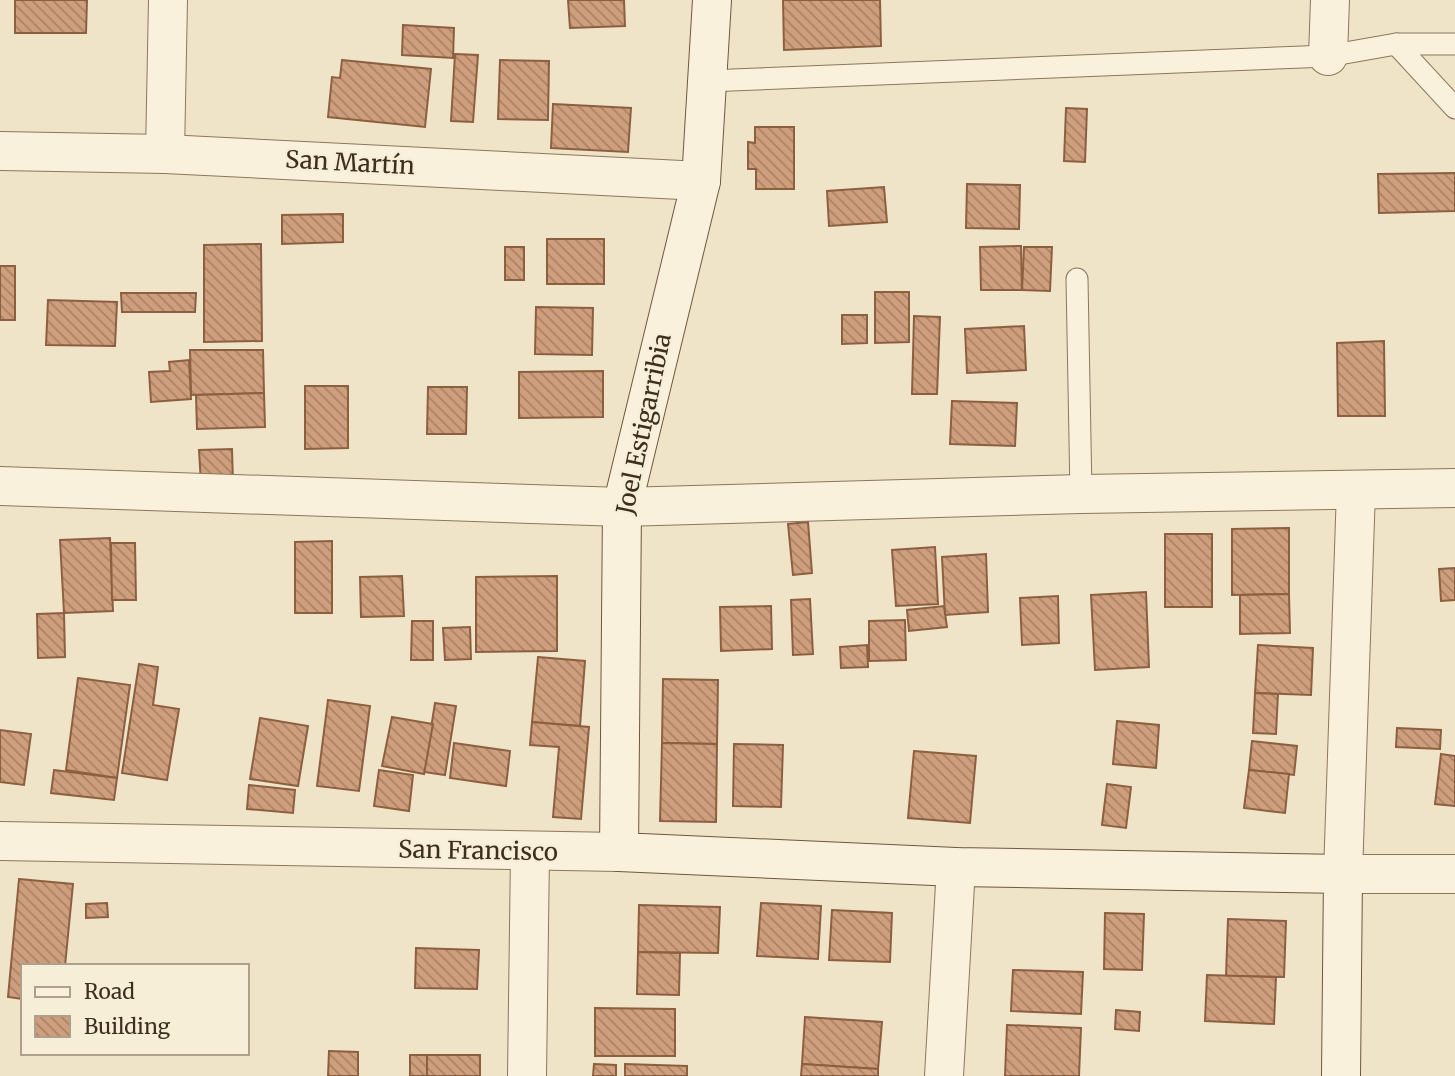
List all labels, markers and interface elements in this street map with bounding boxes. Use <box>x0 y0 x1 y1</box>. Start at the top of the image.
street label: San Martín <box>284 144 416 181</box>
street label: Joel Estigarribia <box>609 330 678 518</box>
street label: San Francisco <box>398 834 558 867</box>
legend <box>21 964 248 1055</box>
text: Road <box>84 978 135 1005</box>
text: Building <box>84 1013 171 1040</box>

